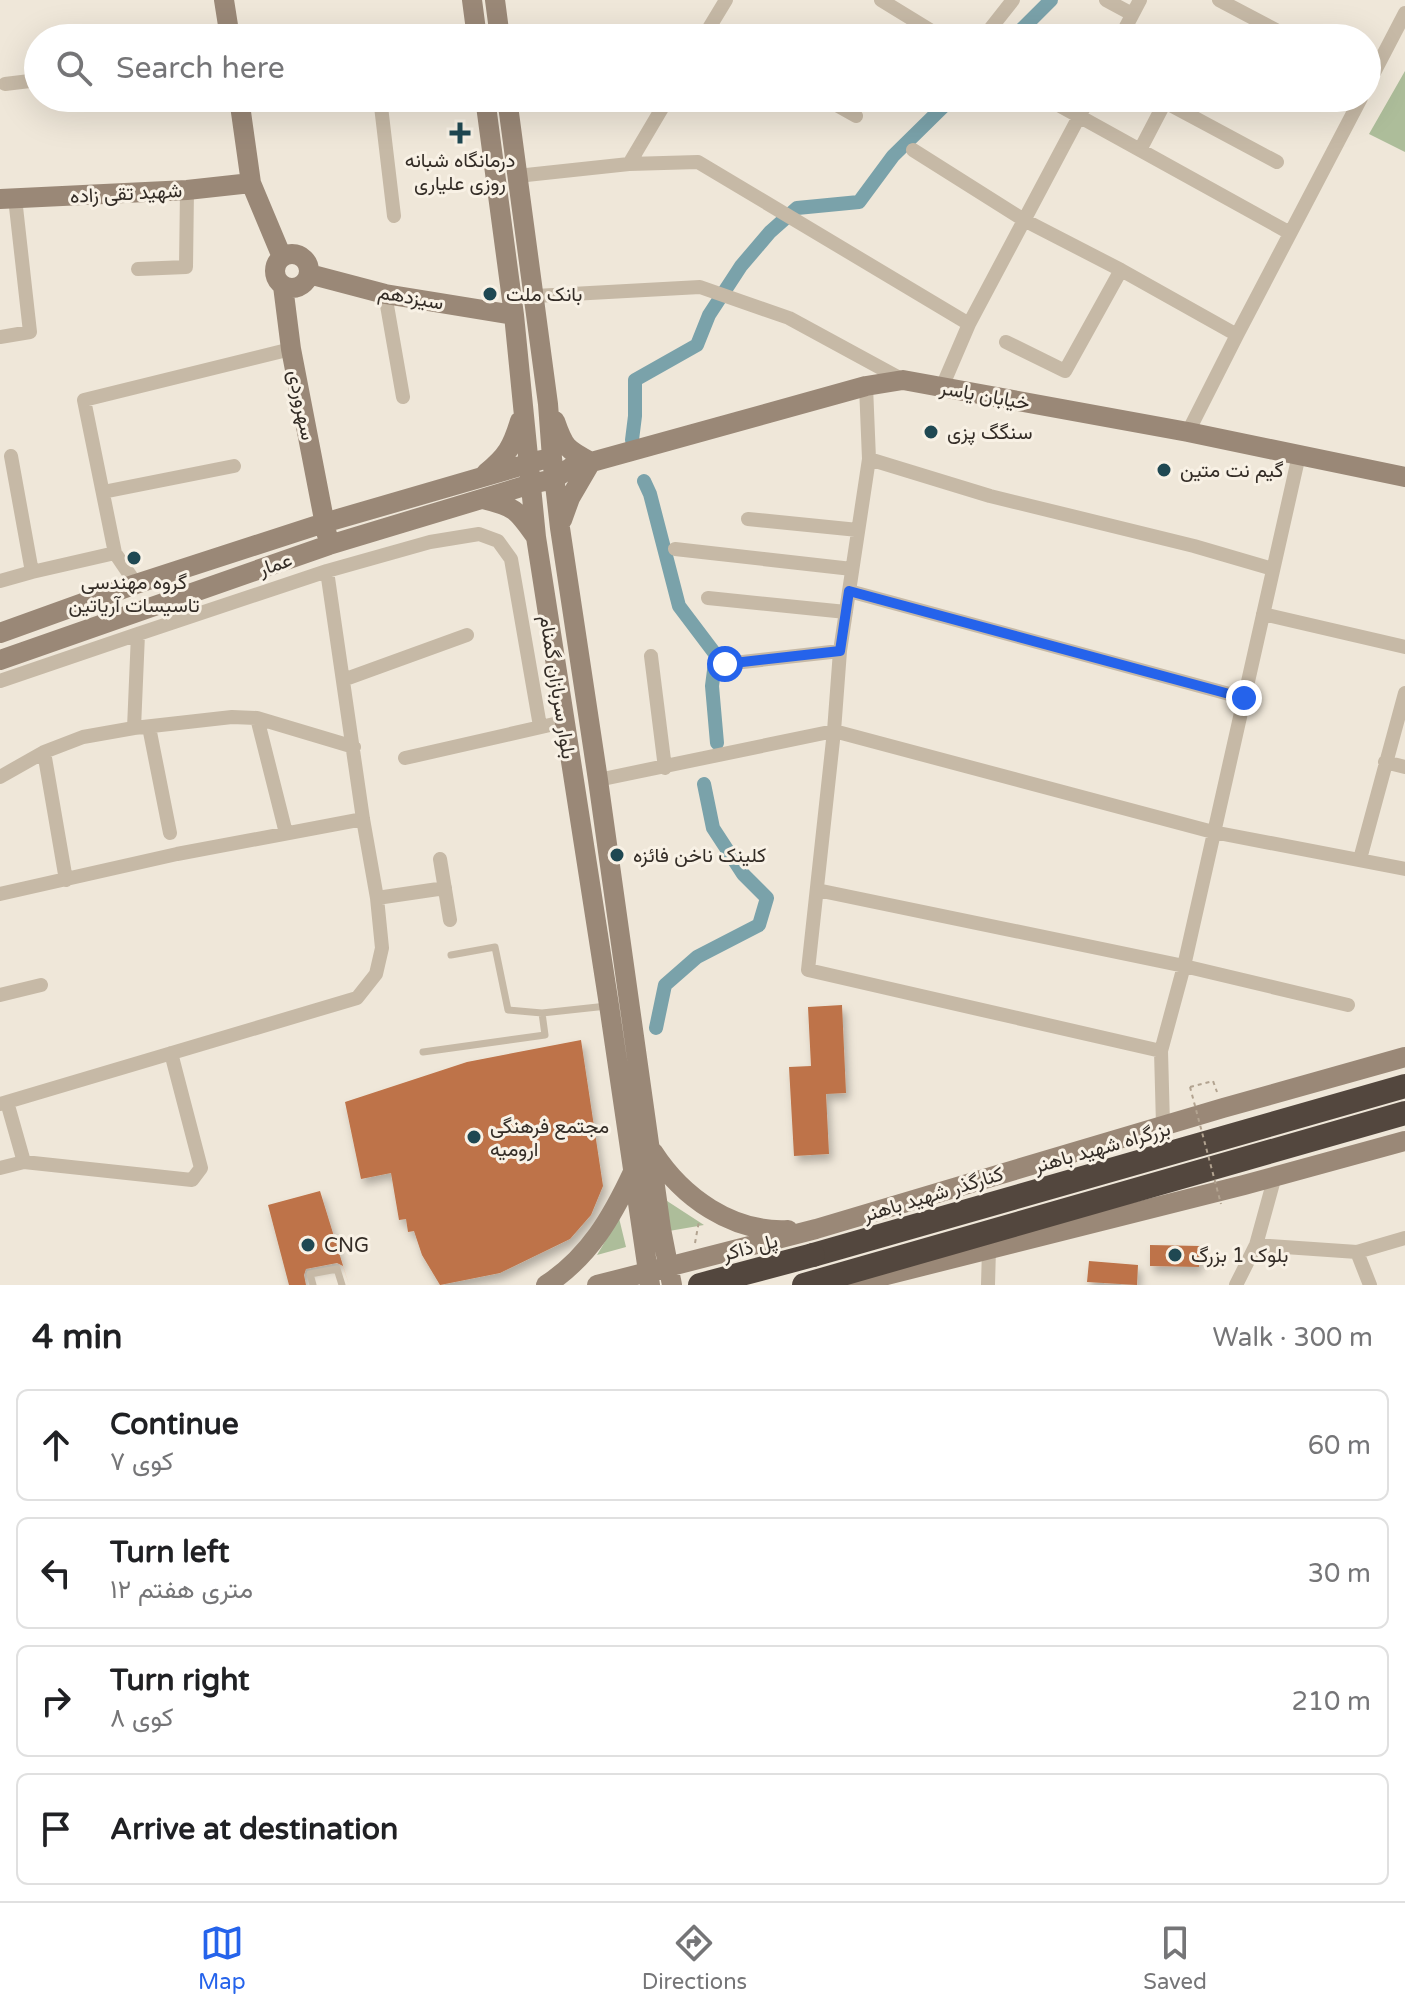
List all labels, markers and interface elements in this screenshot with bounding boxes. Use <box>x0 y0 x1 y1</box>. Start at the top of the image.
search box <box>24 24 1381 112</box>
icon: search <box>52 46 96 90</box>
text: Search here <box>116 50 285 87</box>
marker: درمانگاه شبانه روزی علیاری <box>449 122 471 144</box>
place label: درمانگاه شبانه روزی علیاری <box>405 149 515 196</box>
street label: شهید تقی زاده <box>69 179 183 209</box>
street label: سیزدهم <box>376 280 445 316</box>
place label: بانک ملت <box>506 283 582 307</box>
marker: بانک ملت <box>481 285 499 303</box>
street label: سهروردی <box>282 368 320 442</box>
street label: خیابان یاسر <box>937 376 1032 416</box>
place label: سنگگ پزی <box>947 421 1033 446</box>
marker: سنگگ پزی <box>922 423 940 441</box>
place label: گیم نت متین <box>1180 459 1284 483</box>
marker: گیم نت متین <box>1155 461 1173 479</box>
street label: عمار <box>254 548 295 582</box>
marker: گروه مهندسی تاسیسات آریاتین <box>125 549 143 567</box>
place label: گروه مهندسی تاسیسات آریاتین <box>68 571 200 618</box>
street label: بلوار سربازان گمنام <box>534 614 580 761</box>
route start <box>707 646 743 682</box>
route end <box>1226 680 1262 716</box>
place label: کلینک ناخن فائزه <box>633 844 766 868</box>
marker: کلینک ناخن فائزه <box>608 846 626 864</box>
place label: مجتمع فرهنگی ارومیه <box>490 1115 609 1162</box>
street label: بزرگراه شهید باهنر <box>1030 1117 1173 1179</box>
marker: مجتمع فرهنگی ارومیه <box>465 1128 483 1146</box>
street label: کنارگذر شهید باهنر <box>859 1162 1007 1228</box>
street label: پل ذاکر <box>719 1229 781 1268</box>
place label: CNG <box>324 1234 369 1258</box>
marker: CNG <box>299 1236 317 1254</box>
place label: بلوک 1 بزرگ <box>1191 1244 1288 1268</box>
marker: بلوک 1 بزرگ <box>1166 1246 1184 1264</box>
text: 4 min <box>32 1317 123 1358</box>
text: Walk · 300 m <box>1213 1322 1373 1353</box>
text: Continue <box>110 1406 239 1443</box>
icon: ahead <box>34 1423 78 1467</box>
text: 60 m <box>1308 1430 1371 1461</box>
text: کوی ۷ <box>110 1446 174 1477</box>
text: Turn left <box>110 1534 229 1571</box>
icon: left <box>34 1551 78 1595</box>
text: 30 m <box>1308 1558 1371 1589</box>
text: ۱۲ متری هفتم <box>110 1574 253 1605</box>
text: Turn right <box>110 1662 250 1699</box>
icon: right <box>34 1679 78 1723</box>
text: 210 m <box>1291 1686 1371 1717</box>
text: کوی ۸ <box>110 1702 174 1733</box>
icon: arrive <box>34 1807 78 1851</box>
text: Arrive at destination <box>110 1811 398 1848</box>
tab: Map <box>198 1921 246 1995</box>
tab: Directions <box>642 1921 747 1995</box>
tab: Saved <box>1143 1921 1207 1995</box>

